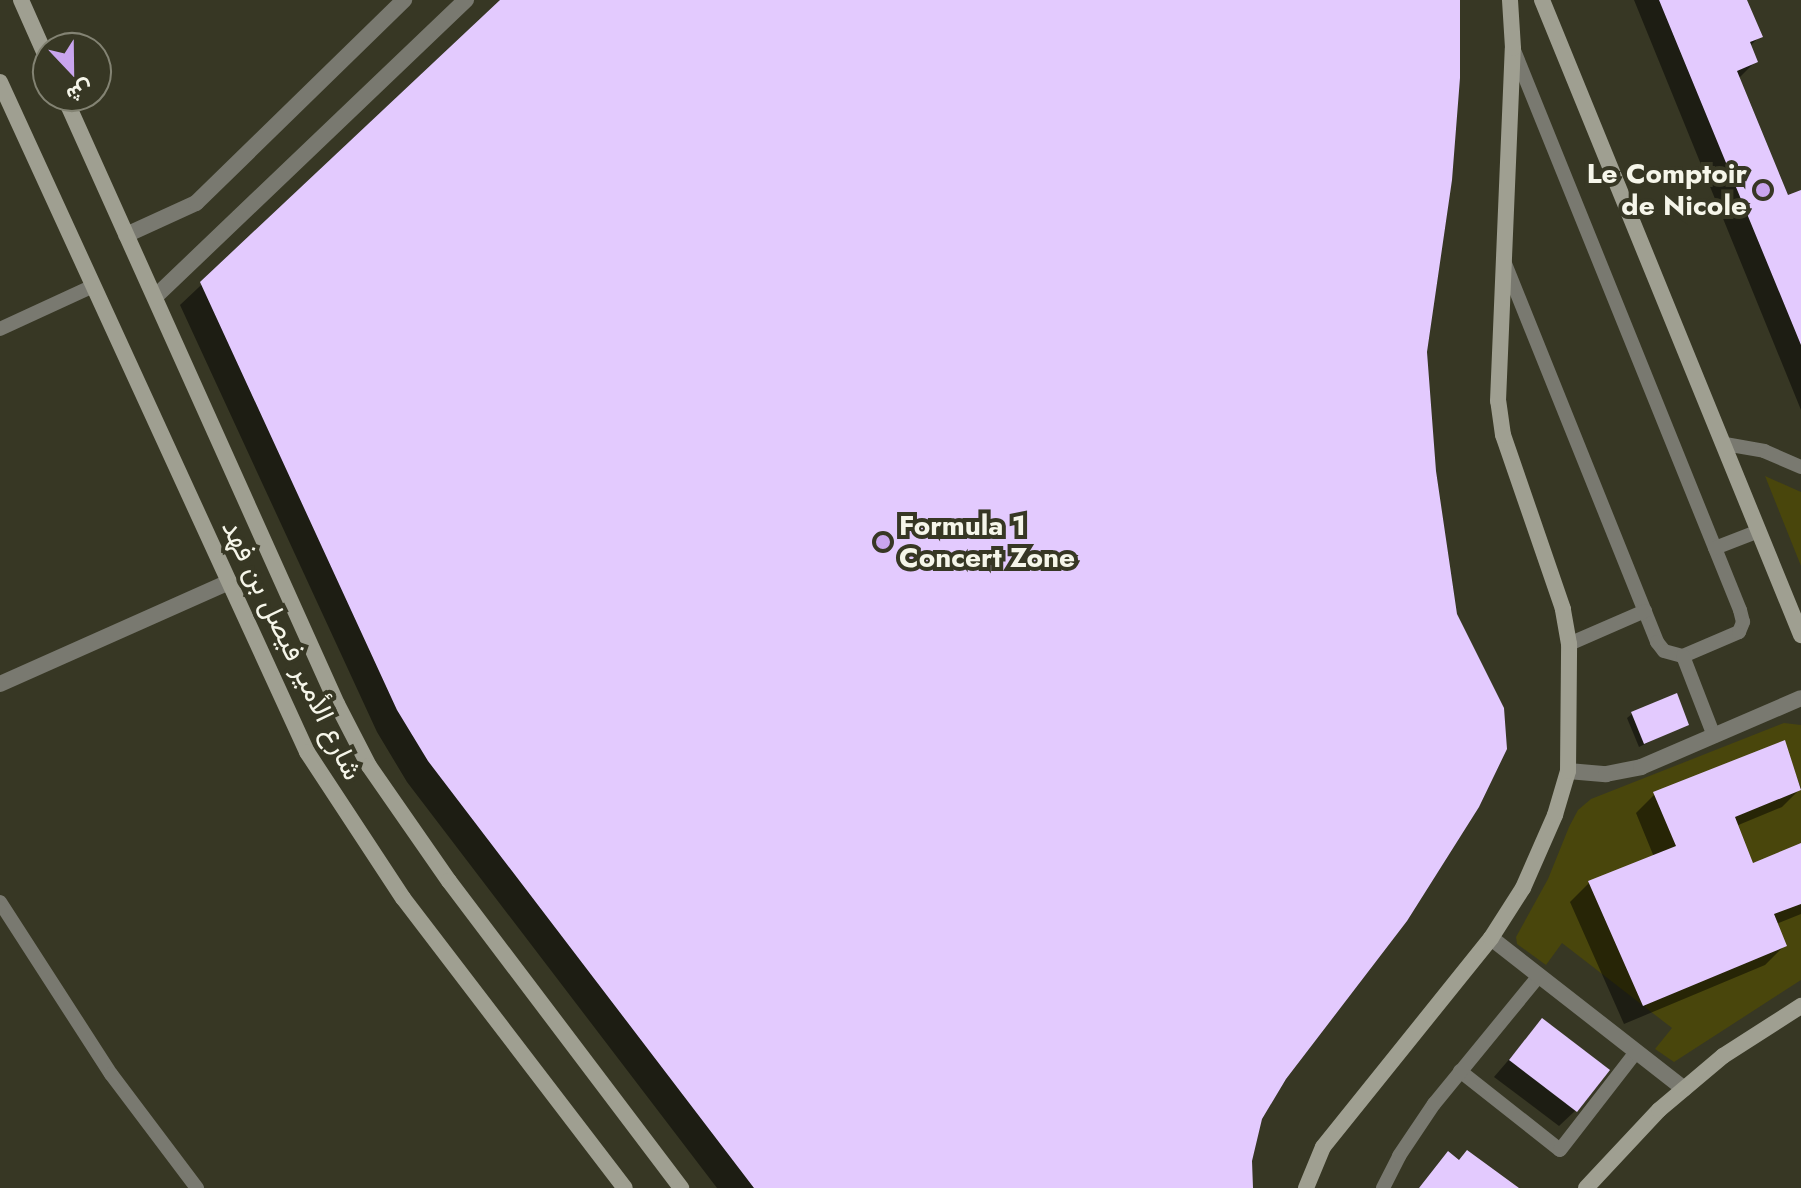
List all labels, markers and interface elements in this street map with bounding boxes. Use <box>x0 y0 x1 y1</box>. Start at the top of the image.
north arrow <box>32 32 112 112</box>
text: ش <box>62 73 98 112</box>
place label: Le Comptoir de Nicole <box>1587 157 1747 223</box>
marker: Le Comptoir de Nicole <box>1754 181 1772 199</box>
place label: Formula 1 Concert Zone <box>899 509 1075 575</box>
street label: شارع الأمير فيصل بن فهد <box>214 515 370 785</box>
marker: Formula 1 Concert Zone <box>874 533 892 551</box>

